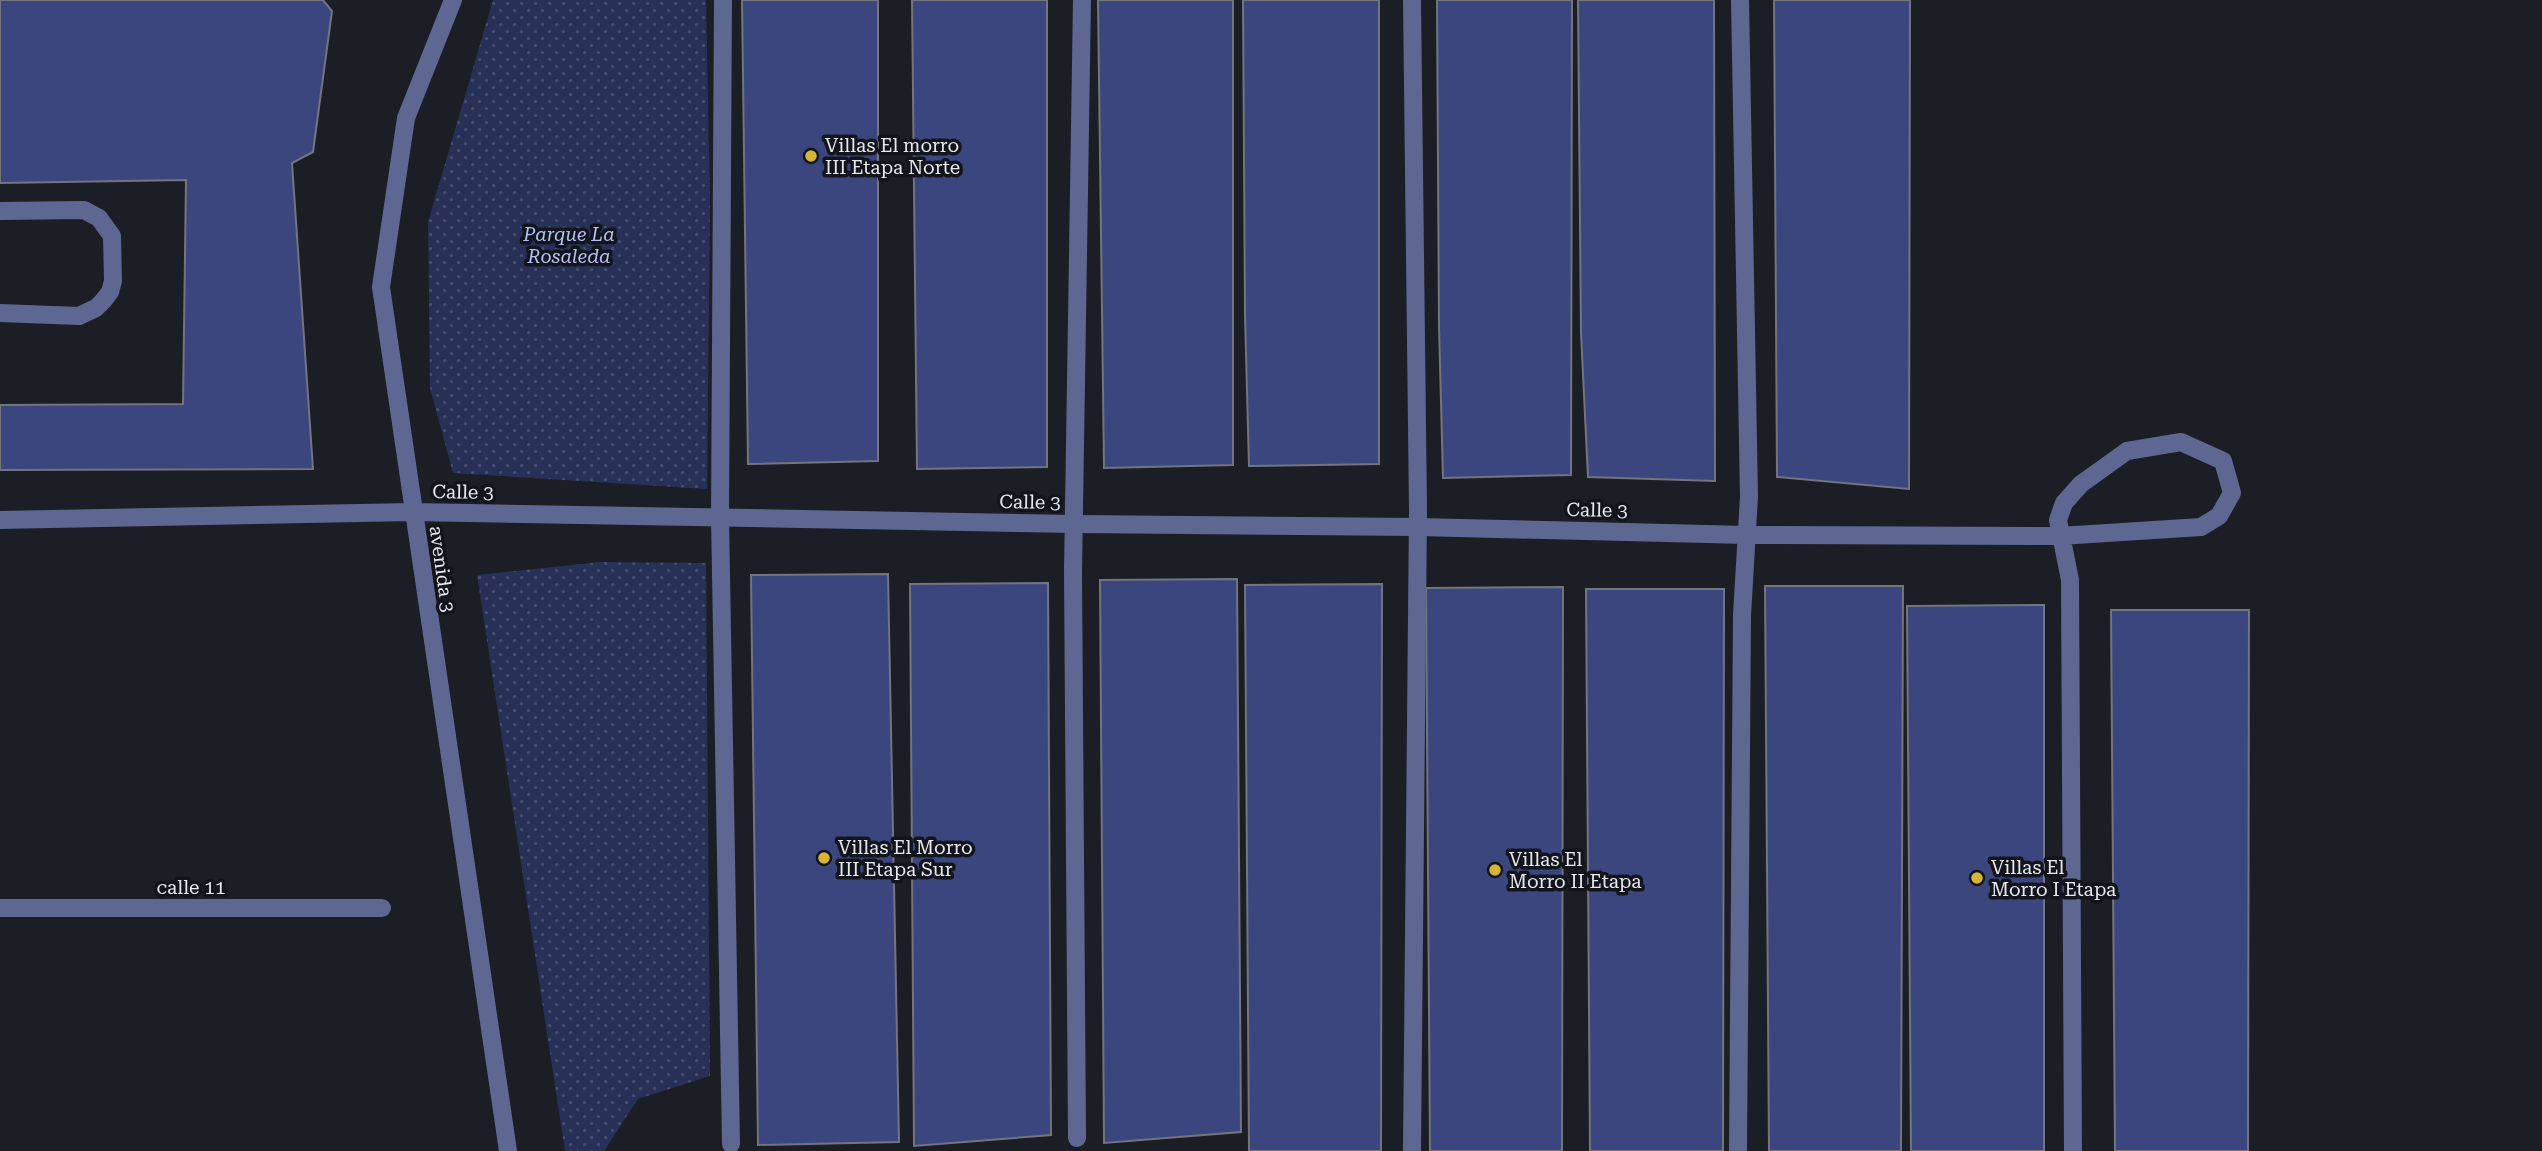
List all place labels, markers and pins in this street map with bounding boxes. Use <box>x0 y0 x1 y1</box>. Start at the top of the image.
place label: Villas El morro III Etapa Norte <box>825 134 960 179</box>
marker: Villas El morro III Etapa Norte <box>803 148 819 164</box>
place label: Villas El Morro III Etapa Sur <box>838 836 973 881</box>
place label: Villas El Morro II Etapa <box>1509 848 1642 893</box>
marker: Villas El Morro III Etapa Sur <box>816 850 832 866</box>
place label: Villas El Morro I Etapa <box>1991 856 2117 901</box>
marker: Villas El Morro II Etapa <box>1487 862 1503 878</box>
marker: Villas El Morro I Etapa <box>1969 870 1985 886</box>

